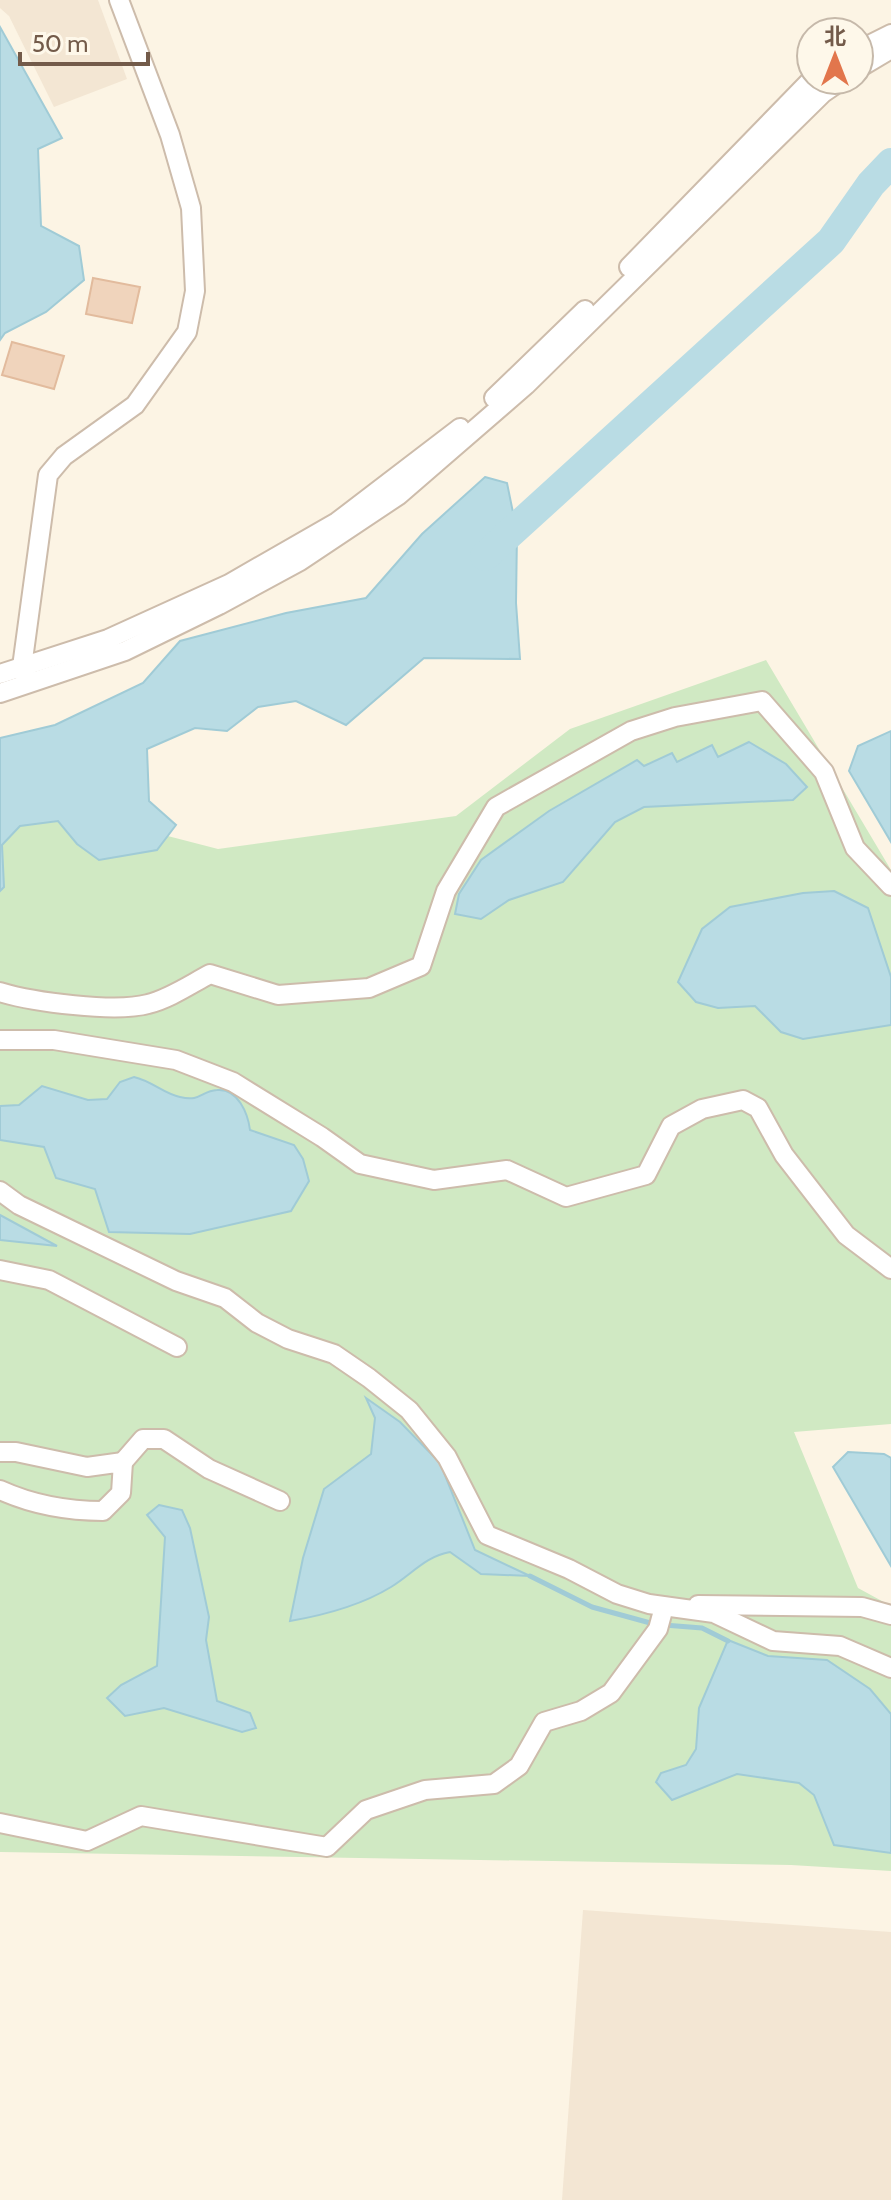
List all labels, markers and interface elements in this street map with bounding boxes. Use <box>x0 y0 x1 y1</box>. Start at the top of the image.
scale bar <box>20 16 148 66</box>
north arrow <box>795 16 875 96</box>
text: 北 <box>824 23 846 50</box>
text: 50 m <box>32 29 88 58</box>

